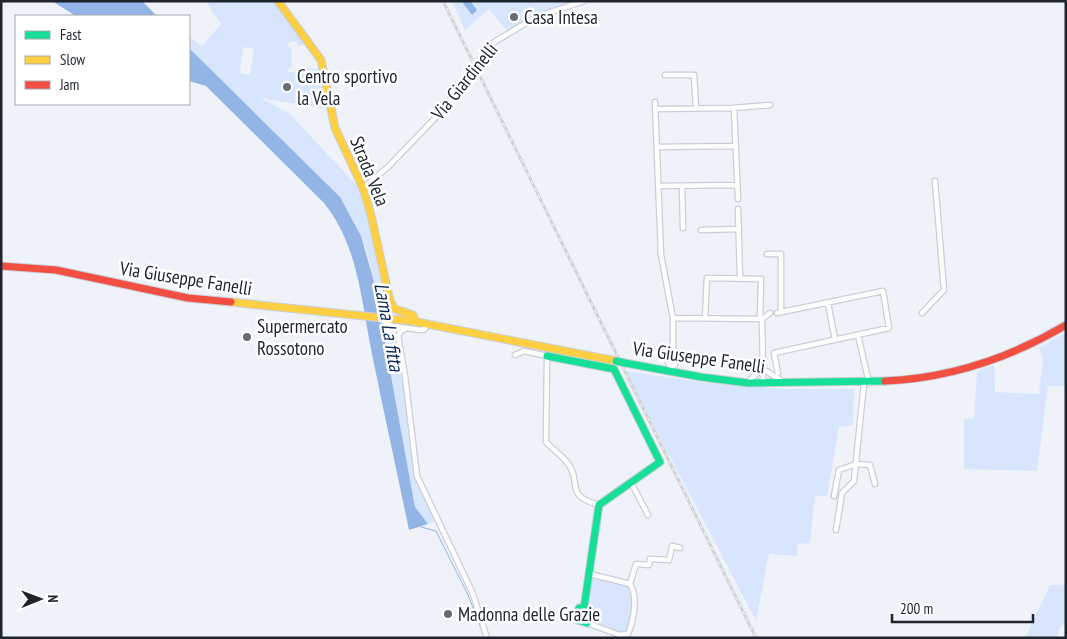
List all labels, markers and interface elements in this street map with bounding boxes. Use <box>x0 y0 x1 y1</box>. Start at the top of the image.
place label: Casa Intesa <box>524 5 598 29</box>
marker: Casa Intesa <box>508 11 520 23</box>
legend <box>15 15 190 105</box>
text: Fast <box>60 25 81 44</box>
street label: Via Giardinelli <box>425 38 502 125</box>
text: Slow <box>60 50 85 69</box>
place label: Centro sportivo la Vela <box>297 64 398 110</box>
text: Jam <box>59 75 79 94</box>
marker: Centro sportivo la Vela <box>281 81 293 93</box>
street label: Strada Vela <box>345 133 395 209</box>
street label: Via Giuseppe Fanelli <box>117 256 254 300</box>
water label: Lama La fitta <box>368 281 410 374</box>
place label: Supermercato Rossotono <box>257 314 348 360</box>
marker: Supermercato Rossotono <box>241 331 253 343</box>
street label: Via Giuseppe Fanelli <box>630 336 767 378</box>
north arrow <box>15 574 65 624</box>
scale bar <box>892 592 1033 624</box>
text: N <box>44 595 62 603</box>
text: 200 m <box>900 599 933 618</box>
place label: Madonna delle Grazie <box>458 602 600 626</box>
marker: Madonna delle Grazie <box>442 608 454 620</box>

